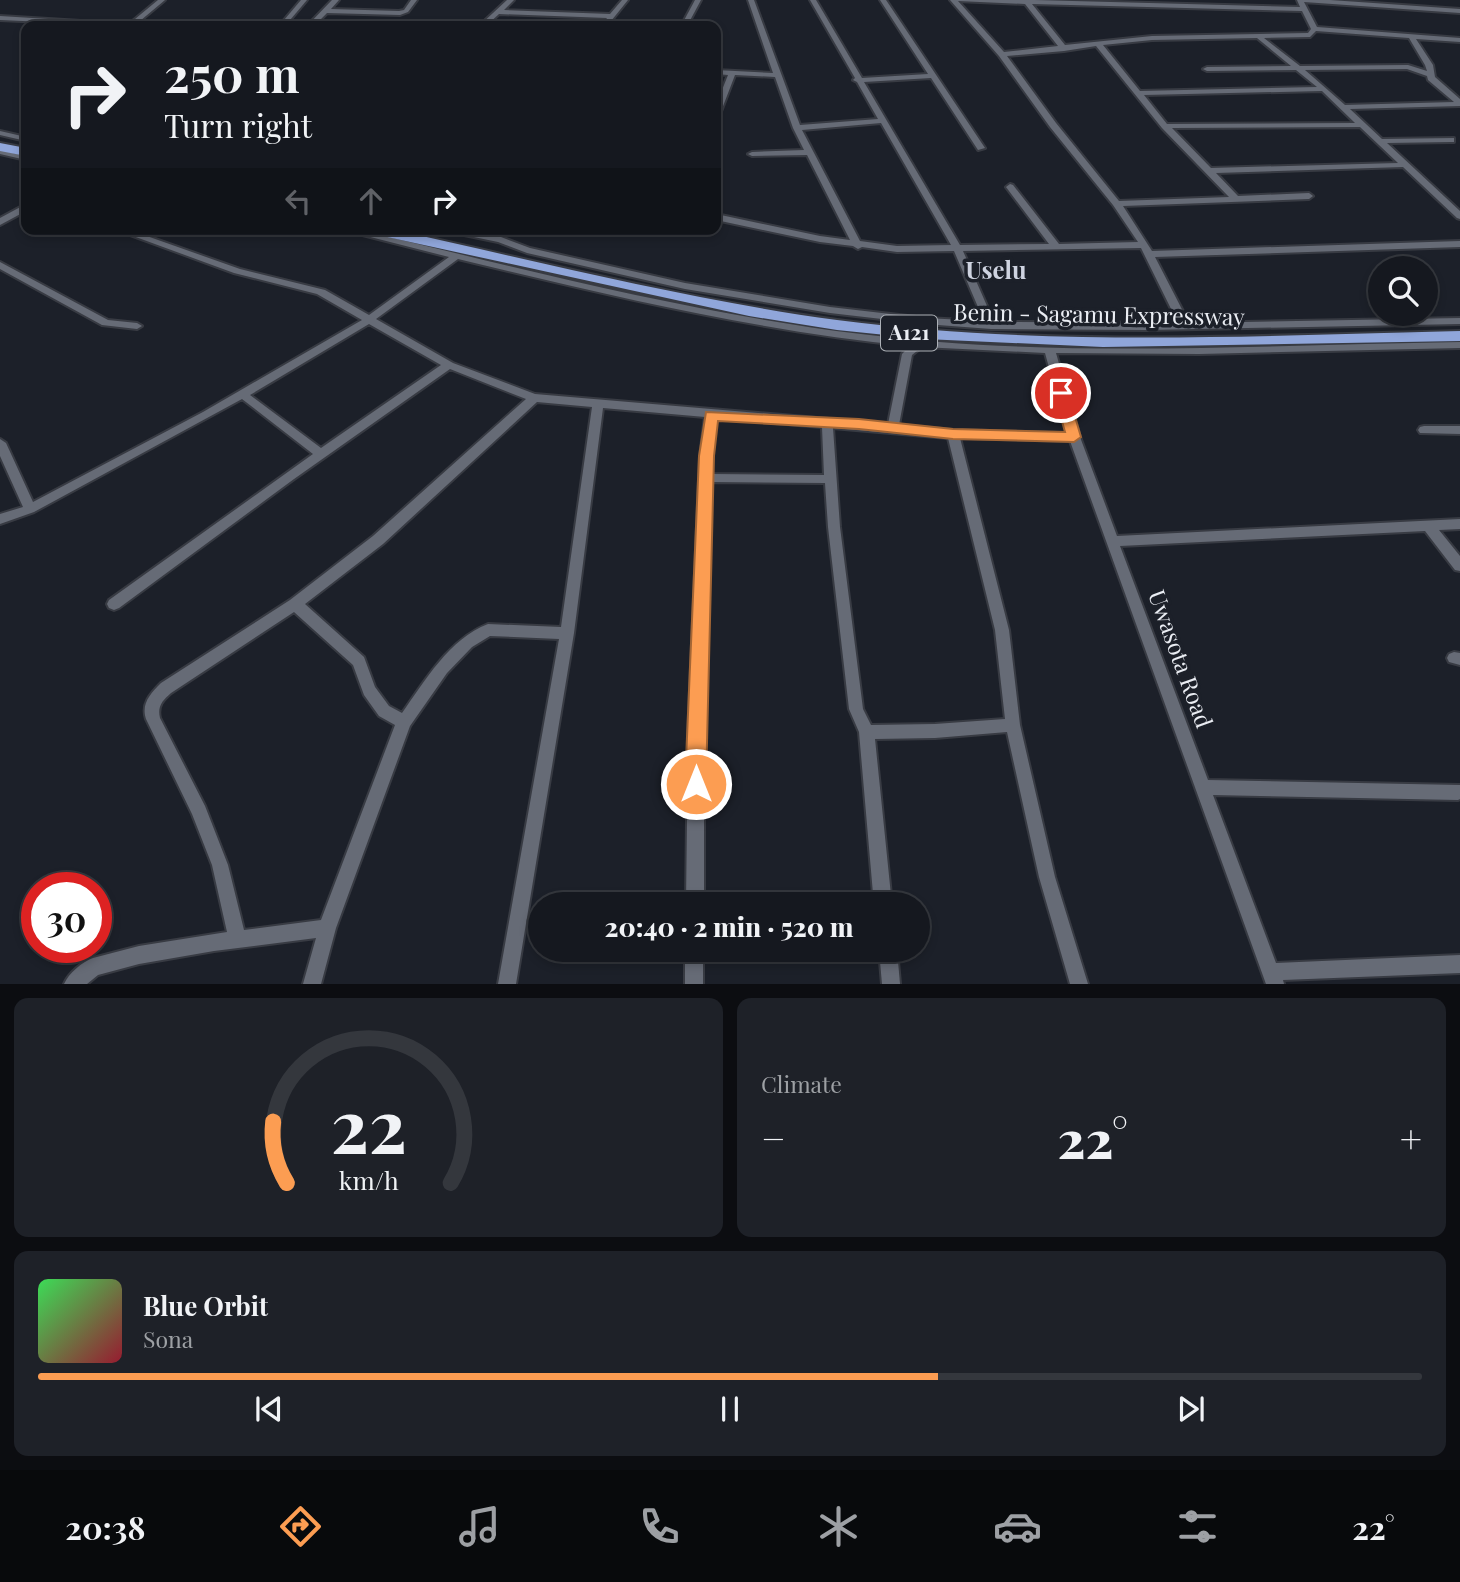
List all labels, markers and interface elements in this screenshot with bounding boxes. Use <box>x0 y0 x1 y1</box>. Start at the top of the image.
text: 250 m <box>164 40 300 105</box>
icon: right <box>49 49 140 140</box>
text: Turn right <box>164 103 312 146</box>
icon: left <box>279 182 317 220</box>
icon: ahead <box>352 182 390 220</box>
icon: right <box>425 182 463 220</box>
district label: Uselu <box>965 253 1027 285</box>
map controls <box>1368 256 1438 326</box>
button: search <box>1368 256 1438 326</box>
street label: Benin - Sagamu Expressway <box>953 295 1245 332</box>
road number: A121 <box>881 316 937 350</box>
pin <box>1031 363 1091 423</box>
icon: arrive <box>1042 374 1080 412</box>
street label: Uwasota Road <box>1142 585 1221 732</box>
position arrow <box>659 747 733 821</box>
speed limit sign: 30 <box>21 872 112 963</box>
text: 20:40 · 2 min · 520 m <box>604 909 854 944</box>
text: Climate <box>761 1068 842 1099</box>
text: 22 <box>330 1075 407 1172</box>
text: 22° <box>1057 1103 1128 1172</box>
text: − <box>761 1112 786 1163</box>
text: + <box>1400 1112 1422 1163</box>
text: km/h <box>339 1163 399 1196</box>
text: Blue Orbit <box>143 1288 268 1323</box>
text: Sona <box>143 1323 193 1354</box>
icon: previous <box>250 1390 288 1428</box>
icon: pause <box>711 1390 749 1428</box>
icon: next <box>1172 1390 1210 1428</box>
icon: directions <box>276 1502 325 1551</box>
icon: music <box>455 1502 504 1551</box>
icon: phone <box>635 1502 684 1551</box>
icon: climate <box>814 1502 863 1551</box>
icon: car <box>993 1502 1042 1551</box>
icon: filters <box>1173 1502 1222 1551</box>
text: 20:38 <box>65 1505 145 1548</box>
text: 22° <box>1352 1505 1395 1548</box>

